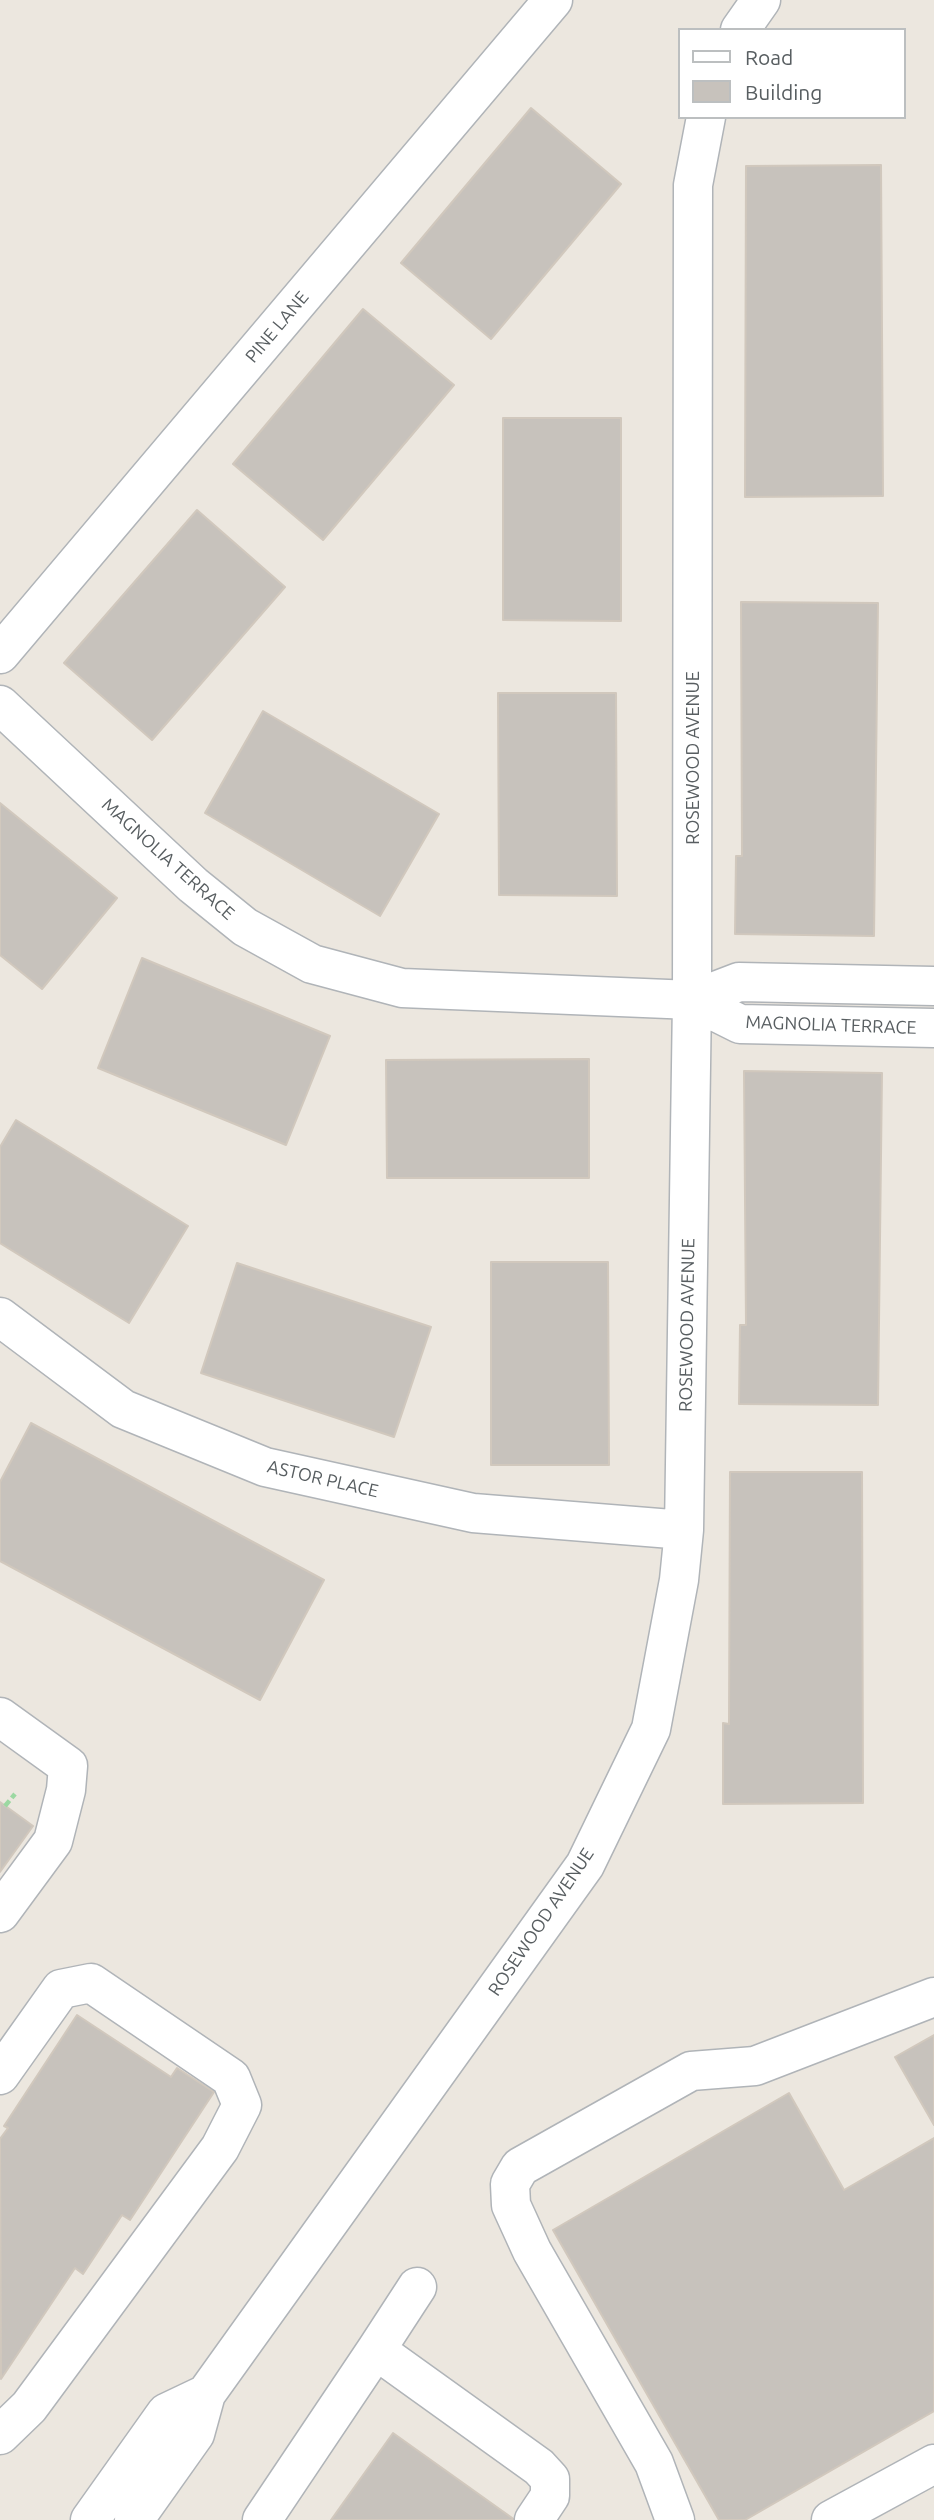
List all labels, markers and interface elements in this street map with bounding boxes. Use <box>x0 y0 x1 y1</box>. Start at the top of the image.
legend <box>678 28 906 119</box>
text: Road <box>745 45 793 69</box>
text: Building <box>745 80 822 104</box>
street label: PINE LANE <box>241 287 313 367</box>
street label: ROSEWOOD AVENUE <box>682 671 704 845</box>
street label: MAGNOLIA TERRACE <box>97 794 239 924</box>
street label: MAGNOLIA TERRACE <box>745 1011 917 1039</box>
street label: ROSEWOOD AVENUE <box>675 1238 699 1412</box>
street label: ASTOR PLACE <box>265 1456 381 1502</box>
street label: ROSEWOOD AVENUE <box>484 1844 598 2000</box>

